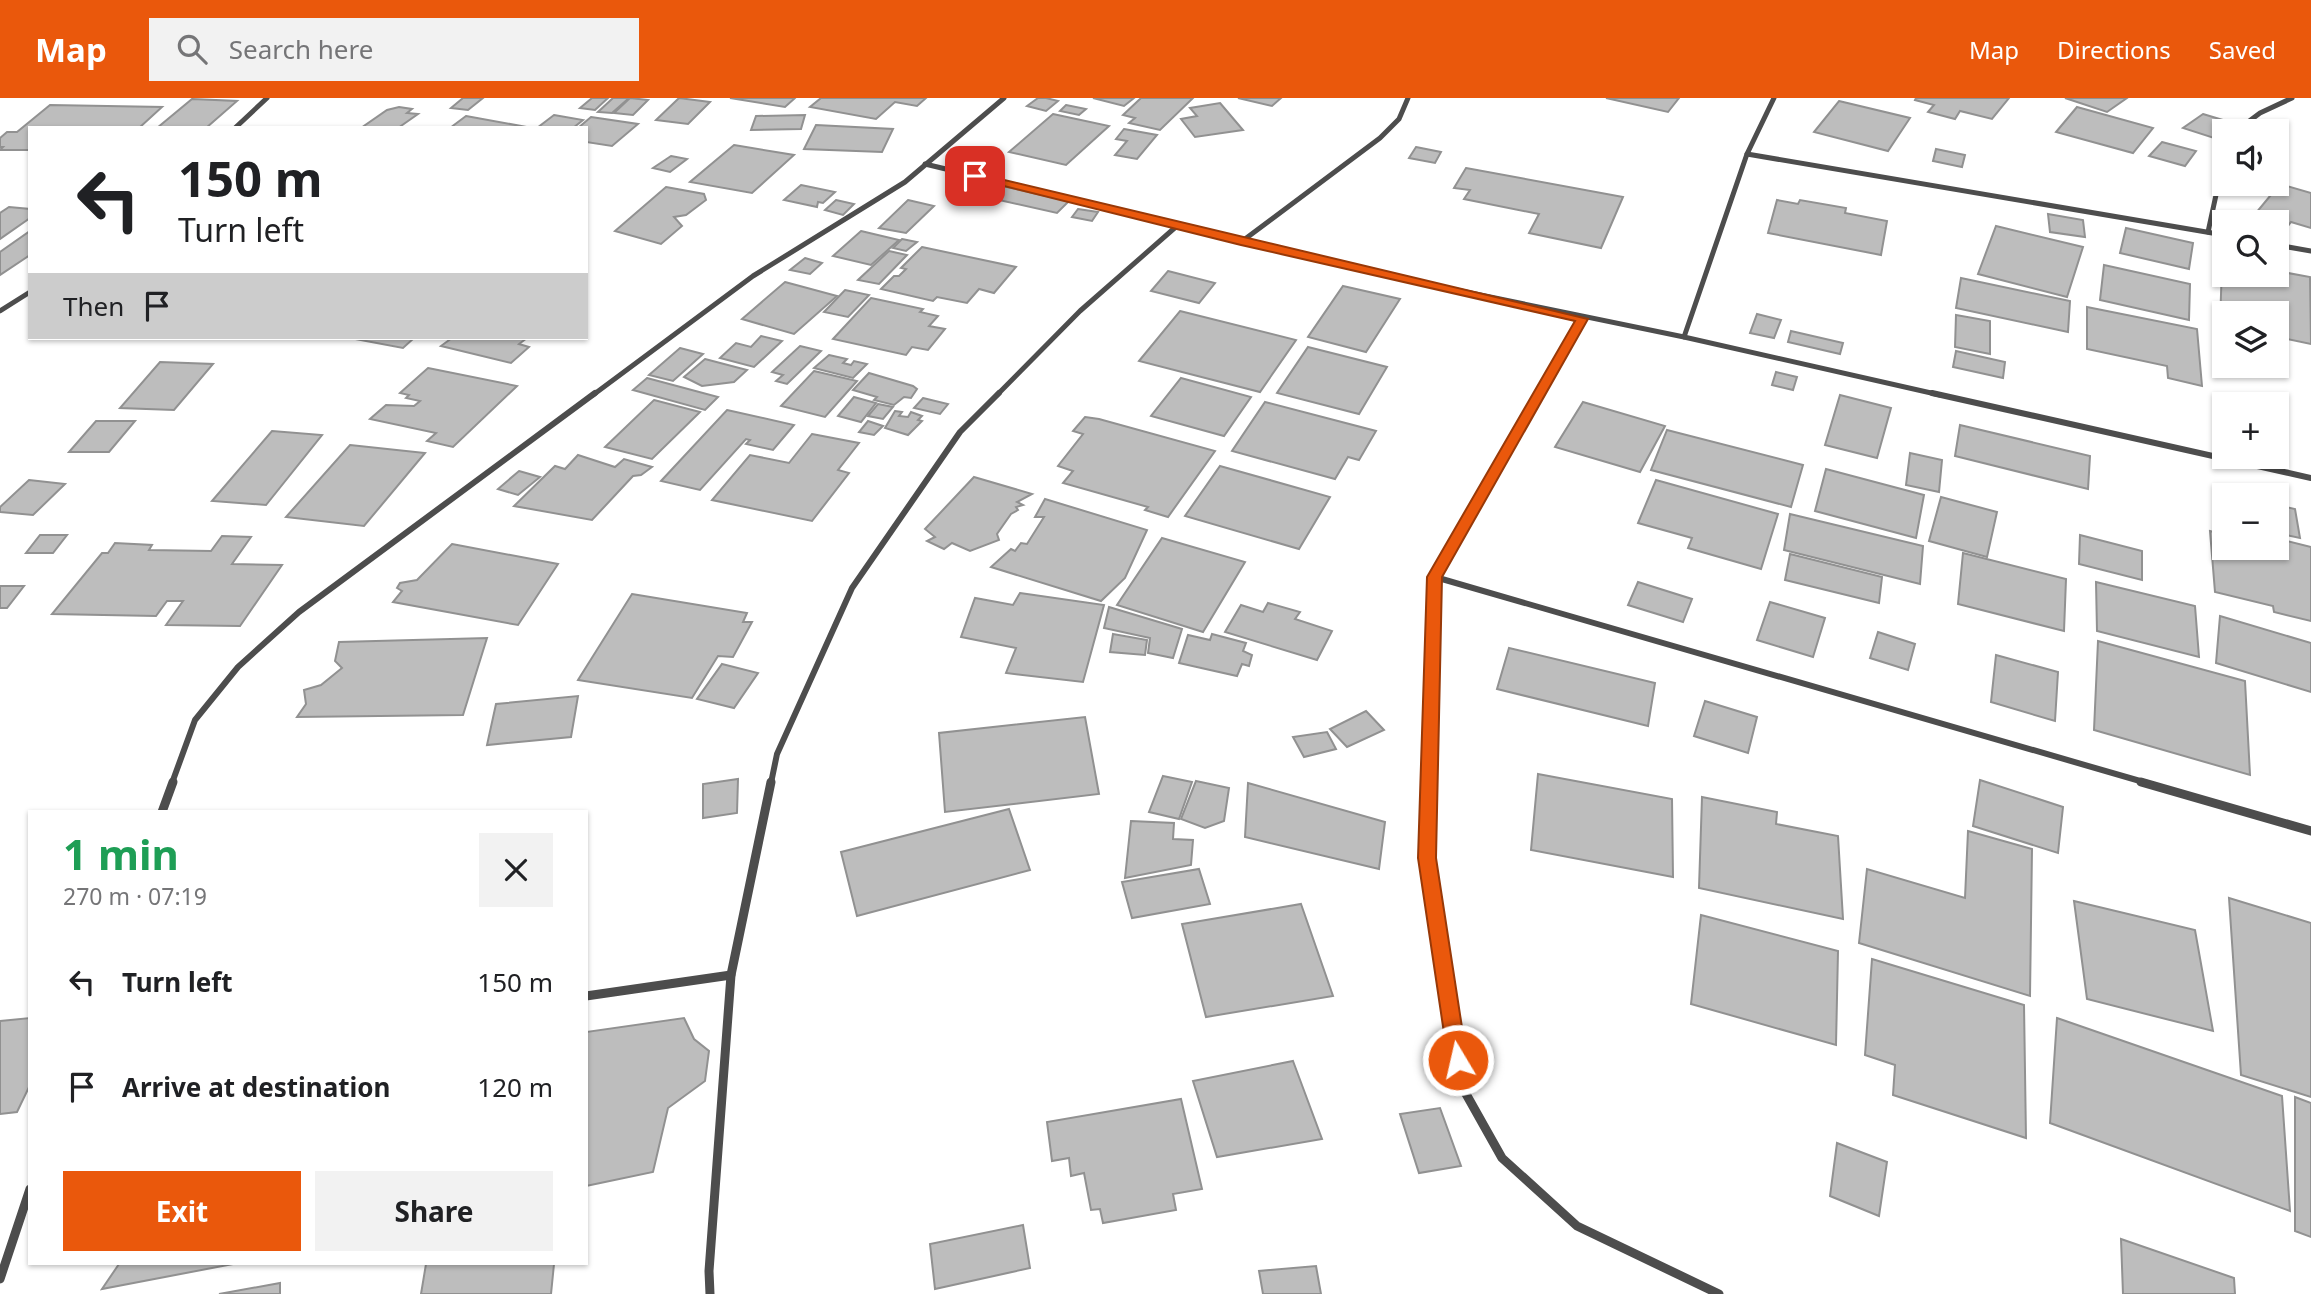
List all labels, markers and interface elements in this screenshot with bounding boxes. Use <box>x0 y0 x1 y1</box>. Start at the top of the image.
search box <box>149 18 639 81</box>
text: Map <box>35 27 107 72</box>
icon: search <box>173 30 211 68</box>
text: Search here <box>229 31 373 67</box>
text: Map <box>1969 33 2019 66</box>
text: Directions <box>2057 33 2171 66</box>
text: Saved <box>2209 33 2276 66</box>
map controls <box>2212 119 2289 560</box>
button: sound <box>2212 119 2289 196</box>
text: 150 m <box>178 145 323 211</box>
pin <box>945 146 1005 206</box>
icon: left <box>63 154 154 245</box>
icon: arrive <box>956 157 994 195</box>
text: Turn left <box>178 208 304 251</box>
button: search <box>2212 210 2289 287</box>
icon: arrive <box>138 287 176 325</box>
text: Then <box>63 288 124 324</box>
button: layers <box>2212 301 2289 378</box>
button: + <box>2212 392 2289 469</box>
button: − <box>2212 483 2289 560</box>
text: 1 min <box>63 825 179 882</box>
button: close <box>479 833 553 907</box>
text: 270 m · 07:19 <box>63 880 207 912</box>
icon: left <box>63 963 101 1001</box>
text: Turn left <box>122 964 233 1000</box>
text: 150 m <box>477 964 553 1000</box>
position arrow <box>1421 1023 1495 1097</box>
icon: arrive <box>63 1068 101 1106</box>
text: Arrive at destination <box>122 1069 391 1105</box>
text: 120 m <box>477 1069 553 1105</box>
button: Exit <box>63 1171 301 1251</box>
button: Share <box>315 1171 553 1251</box>

